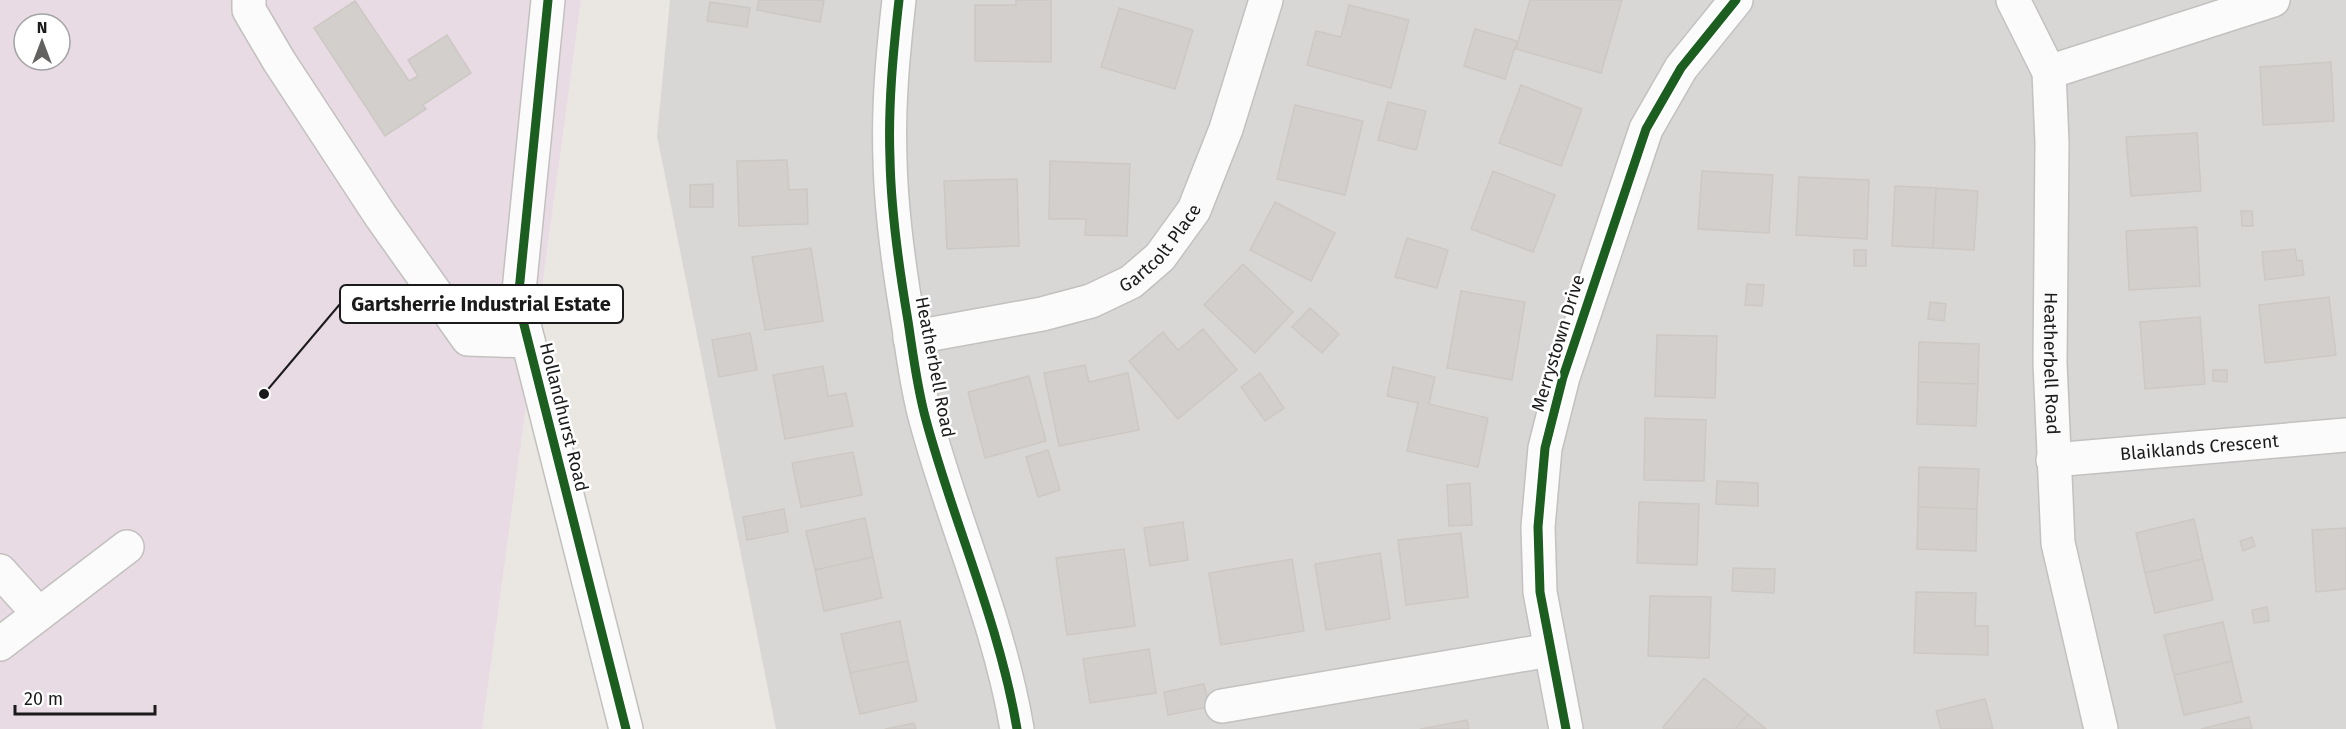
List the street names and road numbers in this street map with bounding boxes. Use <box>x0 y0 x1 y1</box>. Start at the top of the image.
street label: Gartcolt Place <box>1116 201 1206 297</box>
street label: Merrystown Drive <box>1527 272 1589 414</box>
street label: Heatherbell Road <box>2039 292 2064 435</box>
street label: Heatherbell Road <box>911 295 959 439</box>
street label: Hollandhurst Road <box>535 340 593 494</box>
street label: Blaiklands Crescent <box>2119 430 2280 465</box>

